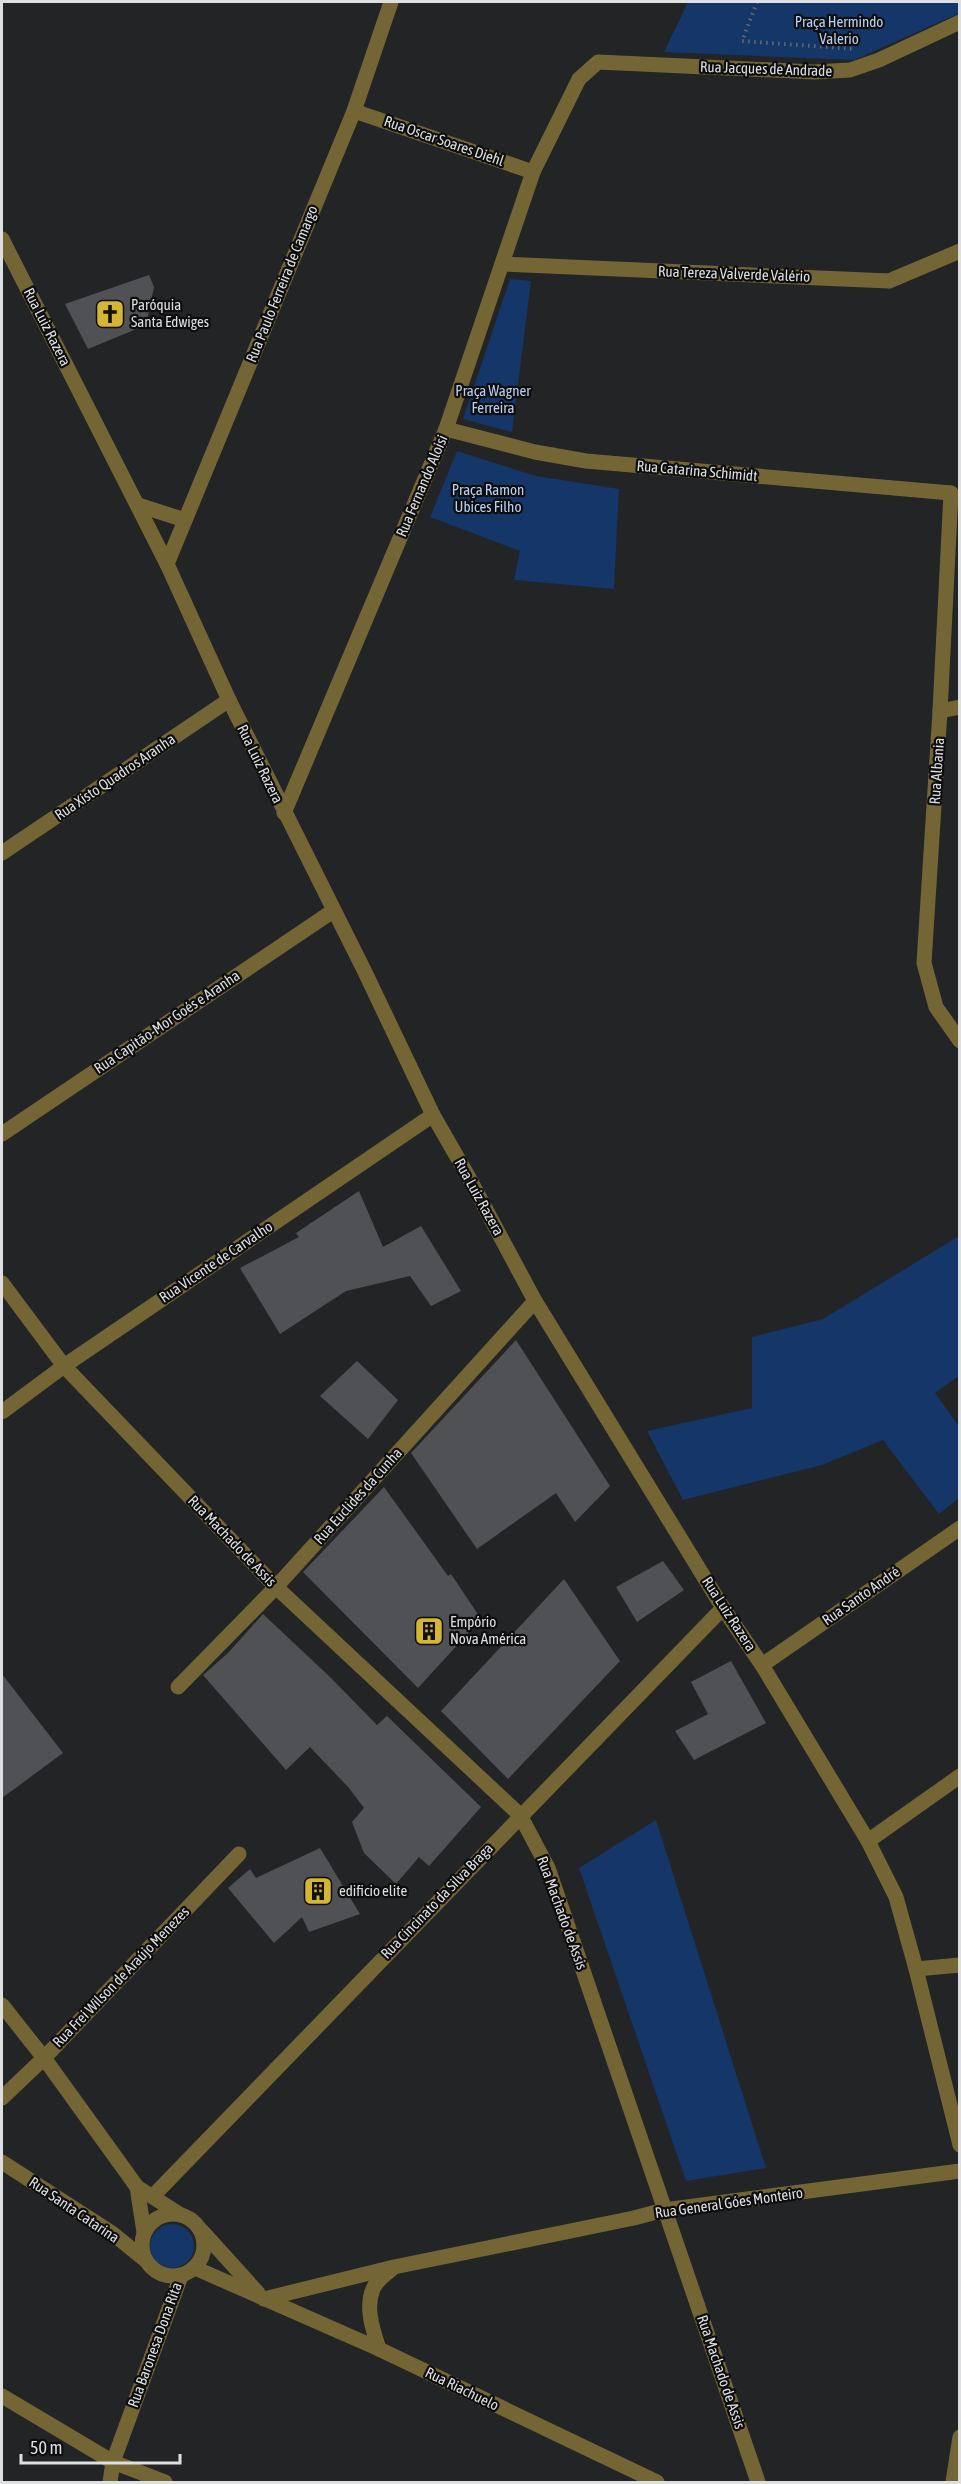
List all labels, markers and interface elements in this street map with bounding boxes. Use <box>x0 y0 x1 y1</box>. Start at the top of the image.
park label: Praça Hermindo Valerio <box>795 13 883 47</box>
street label: Rua Jacques de Andrade <box>700 58 833 79</box>
street label: Rua Oscar Soares Diehl <box>382 112 506 169</box>
street label: Rua Paulo Ferreira de Camargo <box>242 203 321 365</box>
street label: Rua Tereza Valverde Valério <box>658 262 810 285</box>
street label: Rua Luiz Razera <box>20 285 74 369</box>
place label: Paróquia Santa Edwiges <box>131 296 209 330</box>
church icon: Paróquia Santa Edwiges <box>94 298 126 330</box>
park label: Praça Wagner Ferreira <box>455 382 531 416</box>
street label: Rua Fernando Aloisi <box>392 432 451 539</box>
street label: Rua Catarina Schimidt <box>636 457 758 484</box>
park label: Praça Ramon Ubices Filho <box>452 481 524 515</box>
street label: Rua Luiz Razera <box>234 722 287 806</box>
street label: Rua Xisto Quadros Aranha <box>51 730 178 823</box>
street label: Rua Albania <box>926 737 947 805</box>
street label: Rua Capitão-Mor Goés e Aranha <box>91 967 243 1077</box>
street label: Rua Luiz Razera <box>451 1155 508 1238</box>
street label: Rua Vicente de Carvalho <box>156 1217 275 1306</box>
street label: Rua Euclides da Cunha <box>310 1444 405 1547</box>
street label: Rua Machado de Assis <box>185 1492 280 1590</box>
street label: Rua Santo André <box>819 1563 903 1629</box>
street label: Rua Luiz Razera <box>699 1573 760 1654</box>
place label: Empório Nova América <box>450 1613 526 1647</box>
building icon: Empório Nova América <box>413 1615 445 1647</box>
street label: Rua Cincinato da Silva Braga <box>377 1839 496 1962</box>
street label: Rua Machado de Assis <box>534 1854 591 1972</box>
building icon: edificio elite <box>302 1875 334 1907</box>
place label: edificio elite <box>339 1882 407 1899</box>
street label: Rua Frei Wilson de Araújo Menezes <box>49 1903 192 2050</box>
street label: Rua Santa Catarina <box>26 2173 123 2246</box>
street label: Rua General Góes Monteiro <box>654 2184 804 2221</box>
street label: Rua Baronesa Dona Rita <box>124 2280 185 2410</box>
street label: Rua Machado de Assis <box>694 2313 749 2431</box>
street label: Rua Riachuelo <box>423 2363 502 2414</box>
scale bar <box>21 2427 180 2465</box>
text: 50 m <box>30 2437 62 2458</box>

